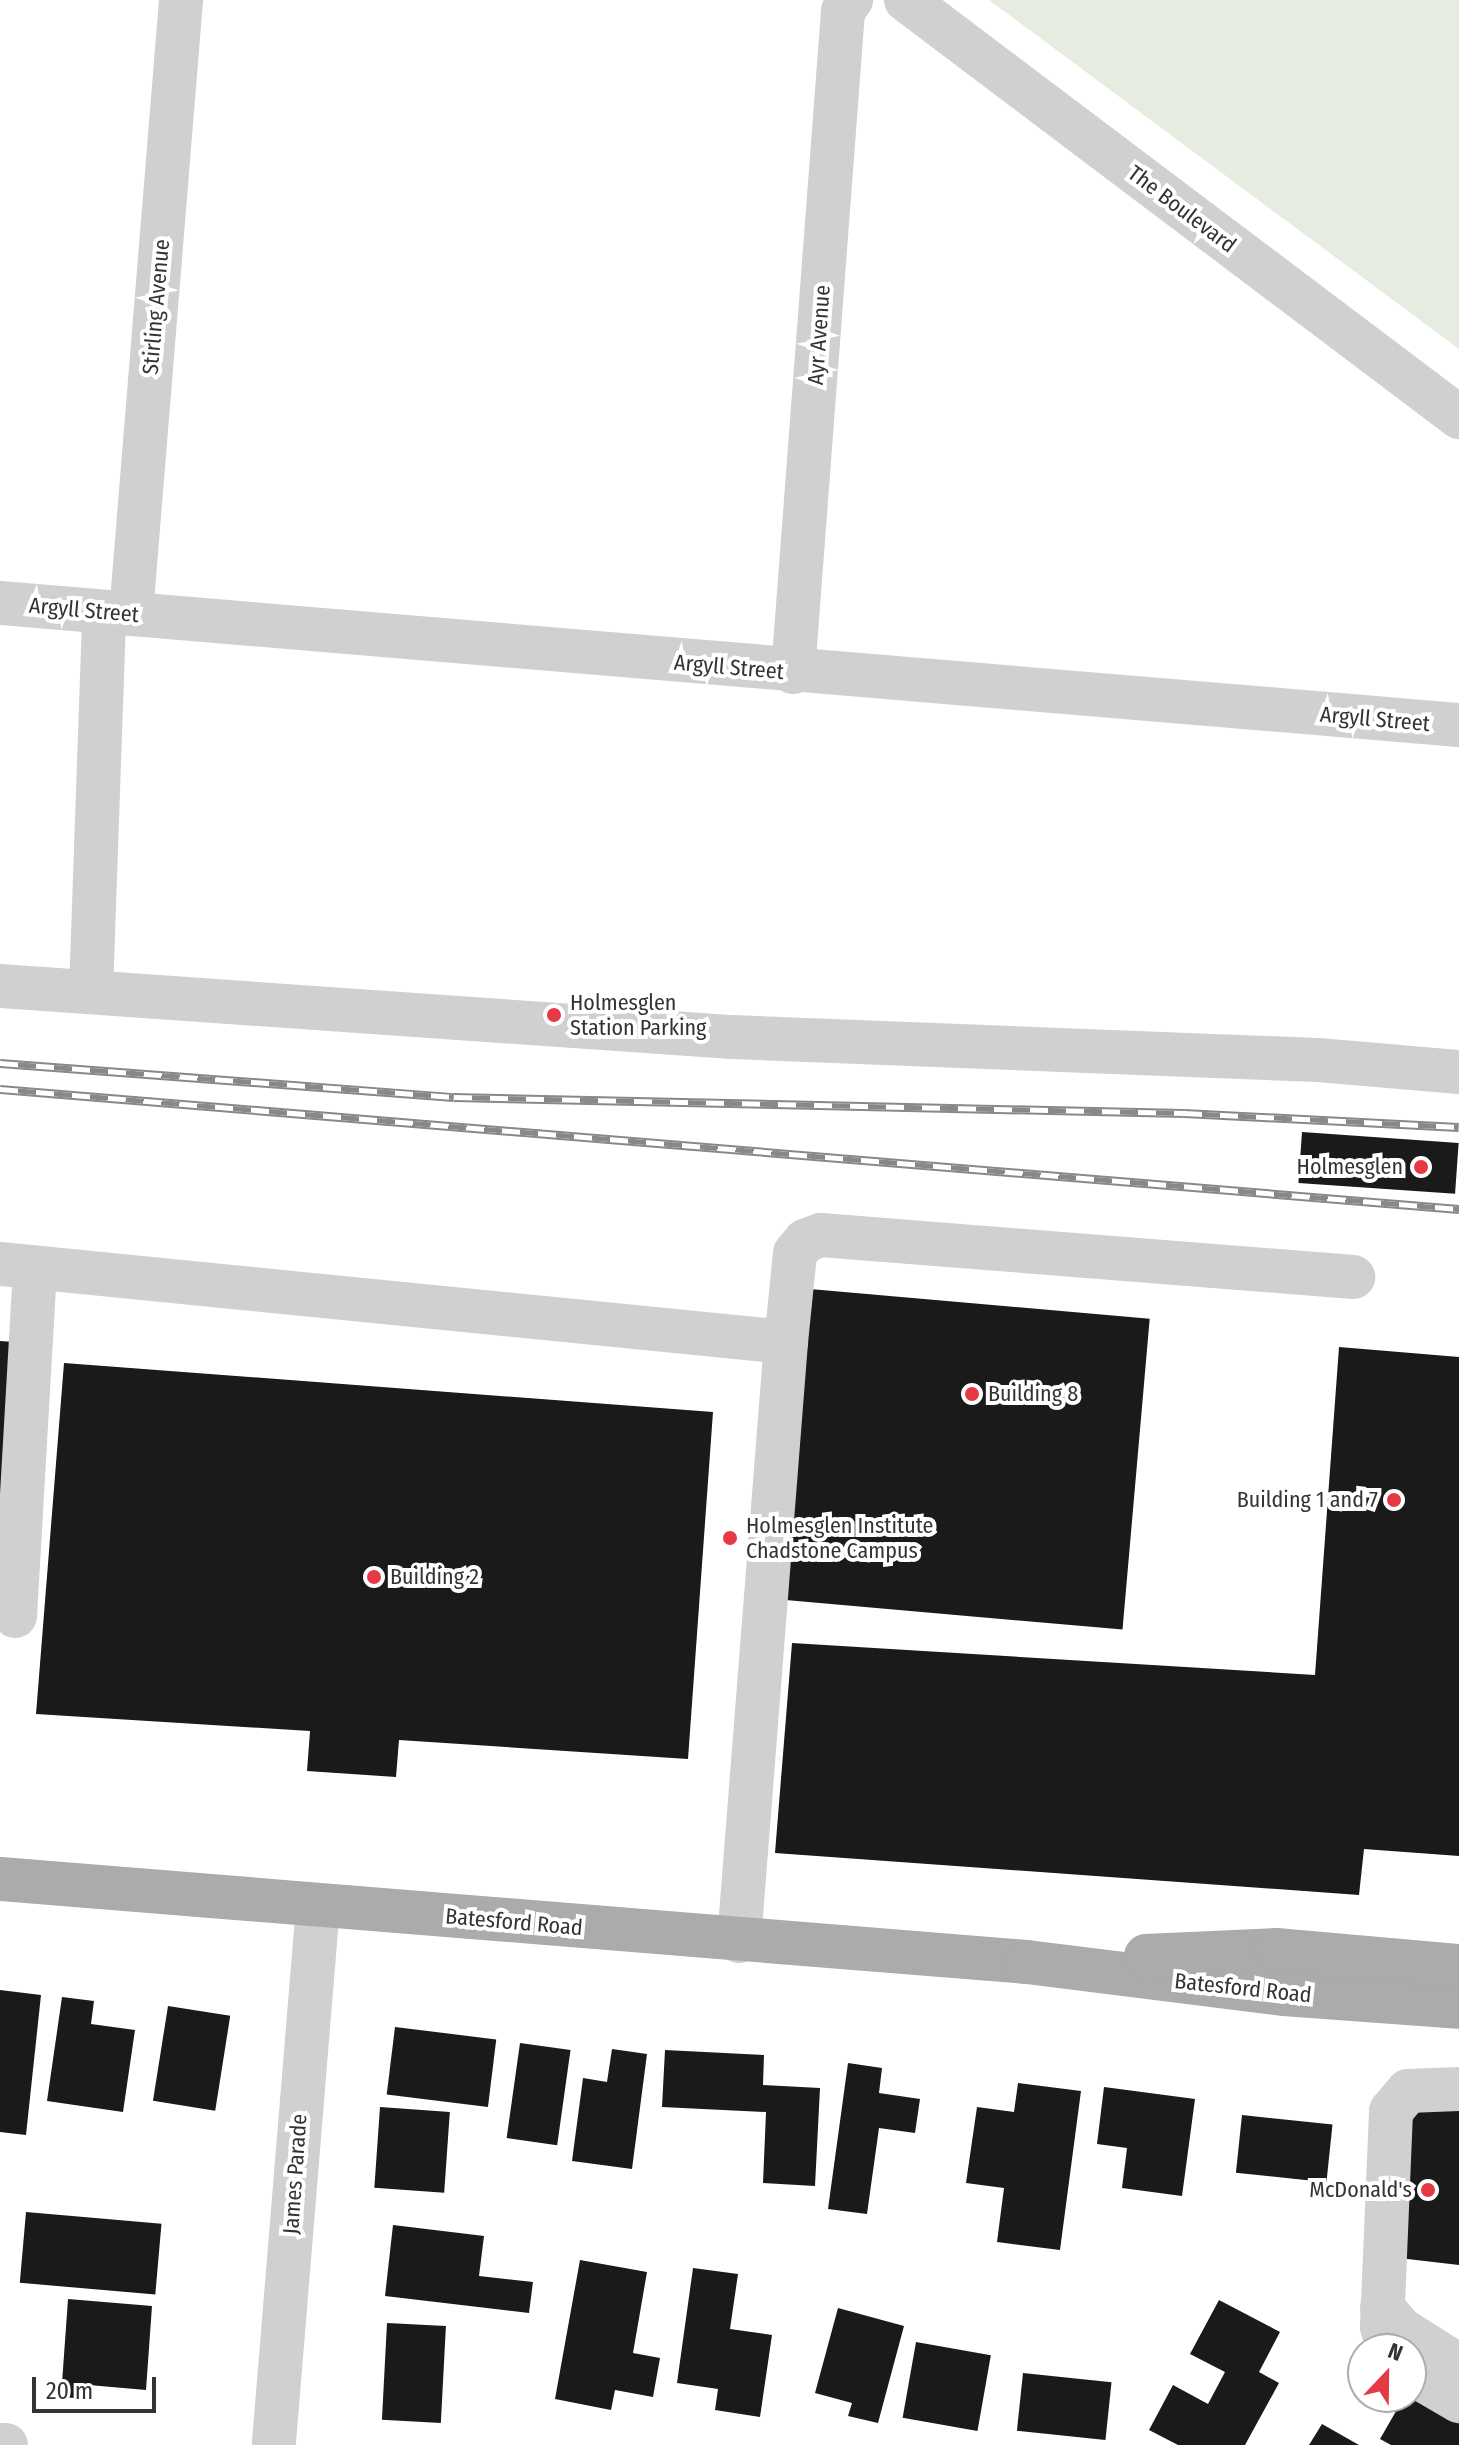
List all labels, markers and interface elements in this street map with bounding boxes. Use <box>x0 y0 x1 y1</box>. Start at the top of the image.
street label: The Boulevard <box>1123 160 1241 258</box>
street label: Stirling Avenue <box>137 238 175 376</box>
street label: Ayr Avenue <box>802 284 836 386</box>
street label: Argyll Street <box>28 592 140 628</box>
street label: Argyll Street <box>673 649 785 685</box>
street label: Argyll Street <box>1319 701 1431 737</box>
place label: Holmesglen Station Parking <box>570 989 706 1040</box>
marker: Holmesglen Station Parking <box>545 1006 563 1024</box>
place label: Holmesglen <box>1297 1154 1403 1180</box>
marker: Holmesglen <box>1410 1156 1432 1178</box>
place label: Building 8 <box>988 1381 1078 1407</box>
marker: Building 8 <box>963 1385 981 1403</box>
place label: Building 1 and 7 <box>1237 1487 1378 1513</box>
marker: Building 1 and 7 <box>1385 1491 1403 1509</box>
place label: Holmesglen Institute Chadstone Campus <box>746 1512 933 1564</box>
marker: Holmesglen Institute Chadstone Campus <box>721 1529 739 1547</box>
place label: Building 2 <box>390 1564 479 1590</box>
marker: Building 2 <box>365 1568 383 1586</box>
street label: Batesford Road <box>444 1903 584 1941</box>
street label: Batesford Road <box>1173 1968 1313 2008</box>
street label: James Parade <box>278 2113 312 2235</box>
place label: McDonald's <box>1309 2177 1412 2203</box>
marker: McDonald's <box>1419 2181 1437 2199</box>
north arrow <box>1347 2333 1427 2413</box>
text: N <box>1384 2337 1407 2367</box>
scale bar <box>36 2361 160 2411</box>
text: 20 m <box>46 2377 93 2405</box>

